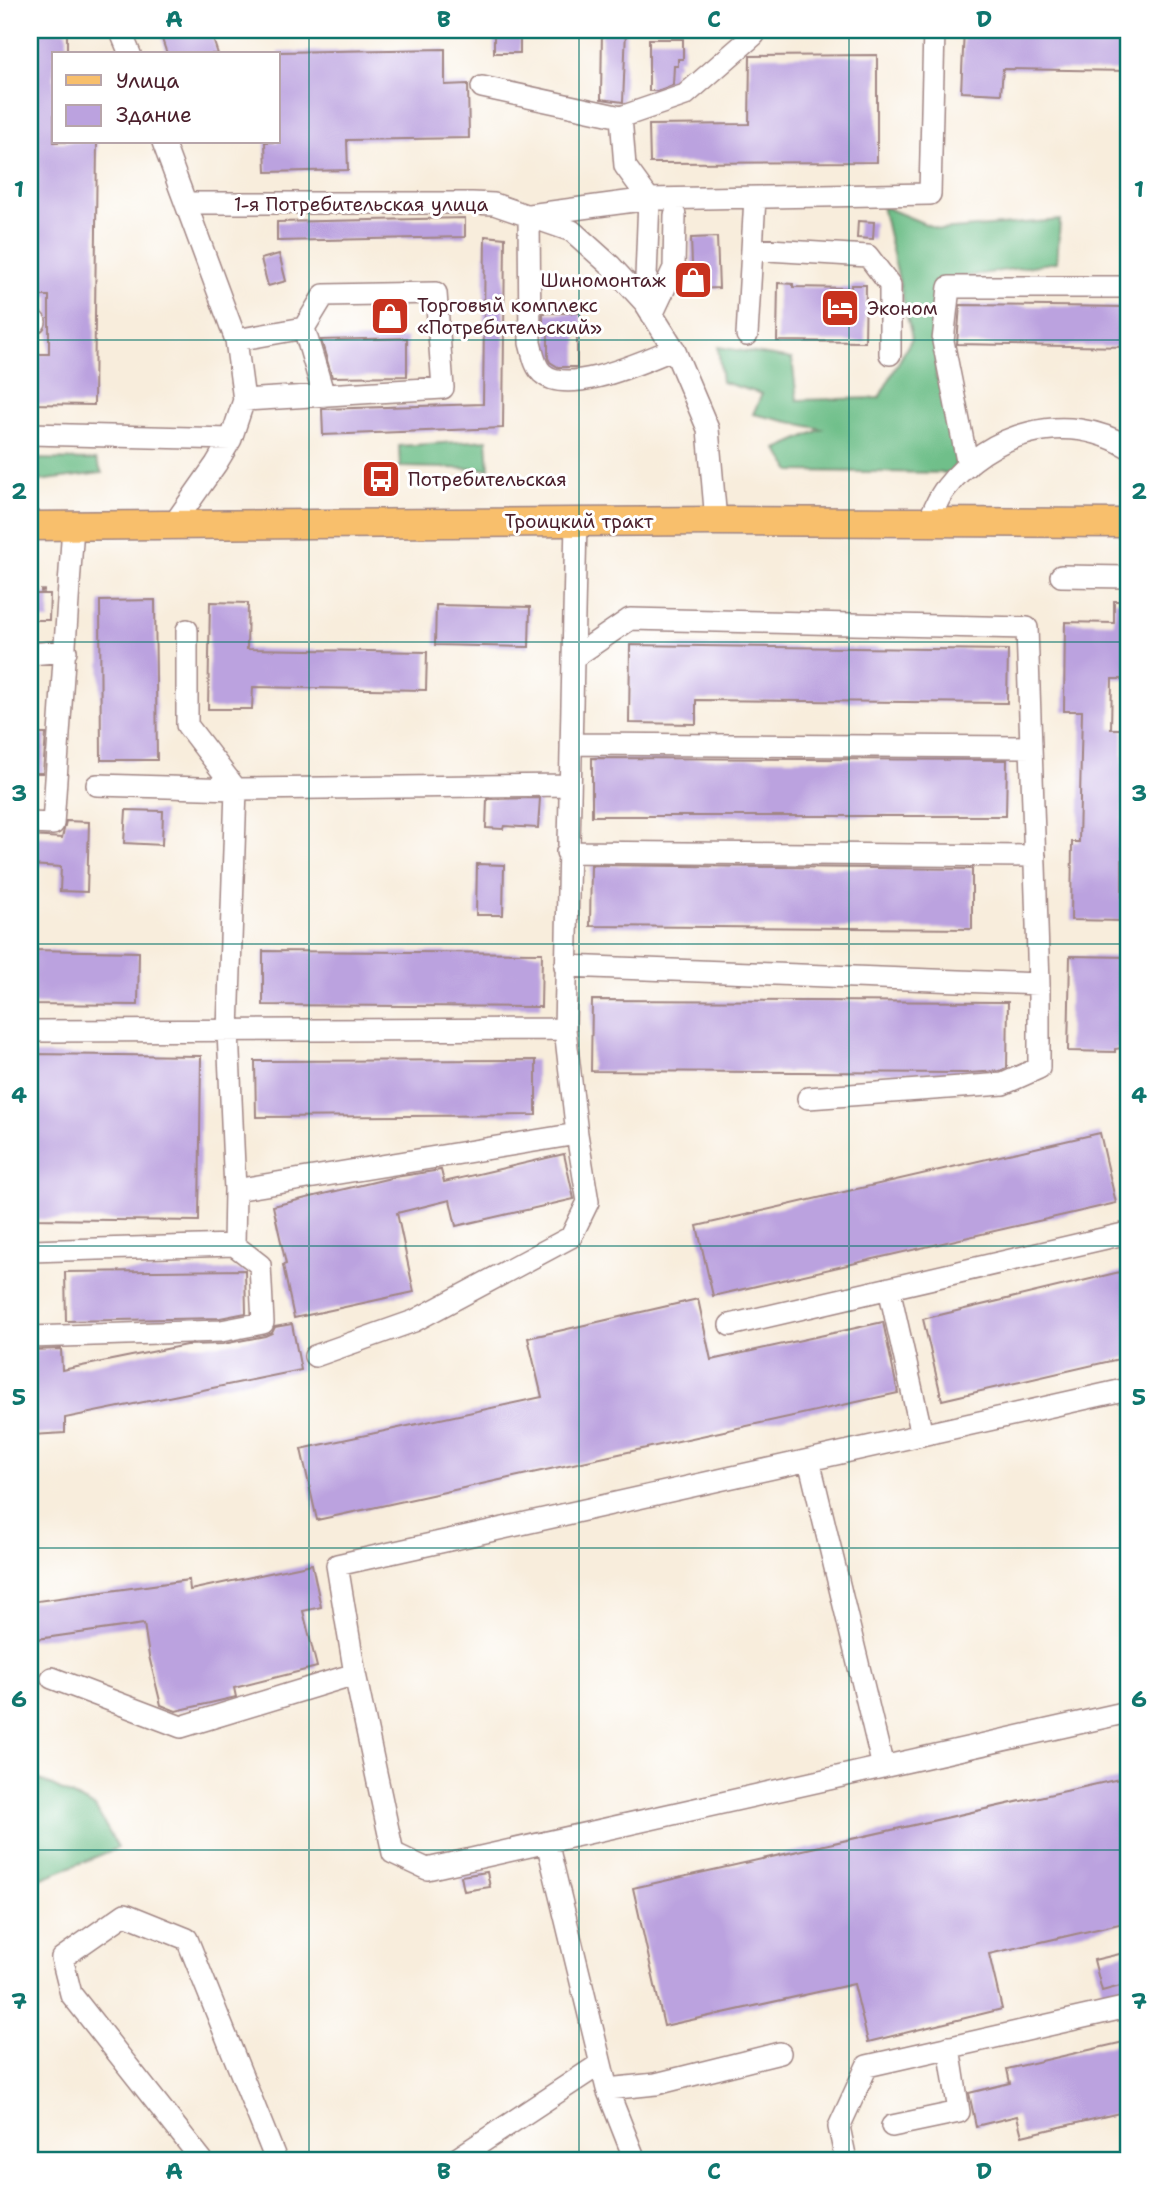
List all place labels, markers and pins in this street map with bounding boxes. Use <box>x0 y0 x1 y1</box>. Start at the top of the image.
shop icon: Шиномонтаж <box>672 259 714 301</box>
place label: Шиномонтаж <box>541 268 666 293</box>
hotel icon: Эконом <box>819 287 861 329</box>
place label: Торговый комплекс «Потребительский» <box>417 293 602 340</box>
shop icon: Торговый комплекс «Потребительский» <box>369 295 411 337</box>
place label: Эконом <box>867 296 938 321</box>
bus stop icon: Потребительская <box>360 458 402 500</box>
place label: Потребительская <box>408 467 567 492</box>

